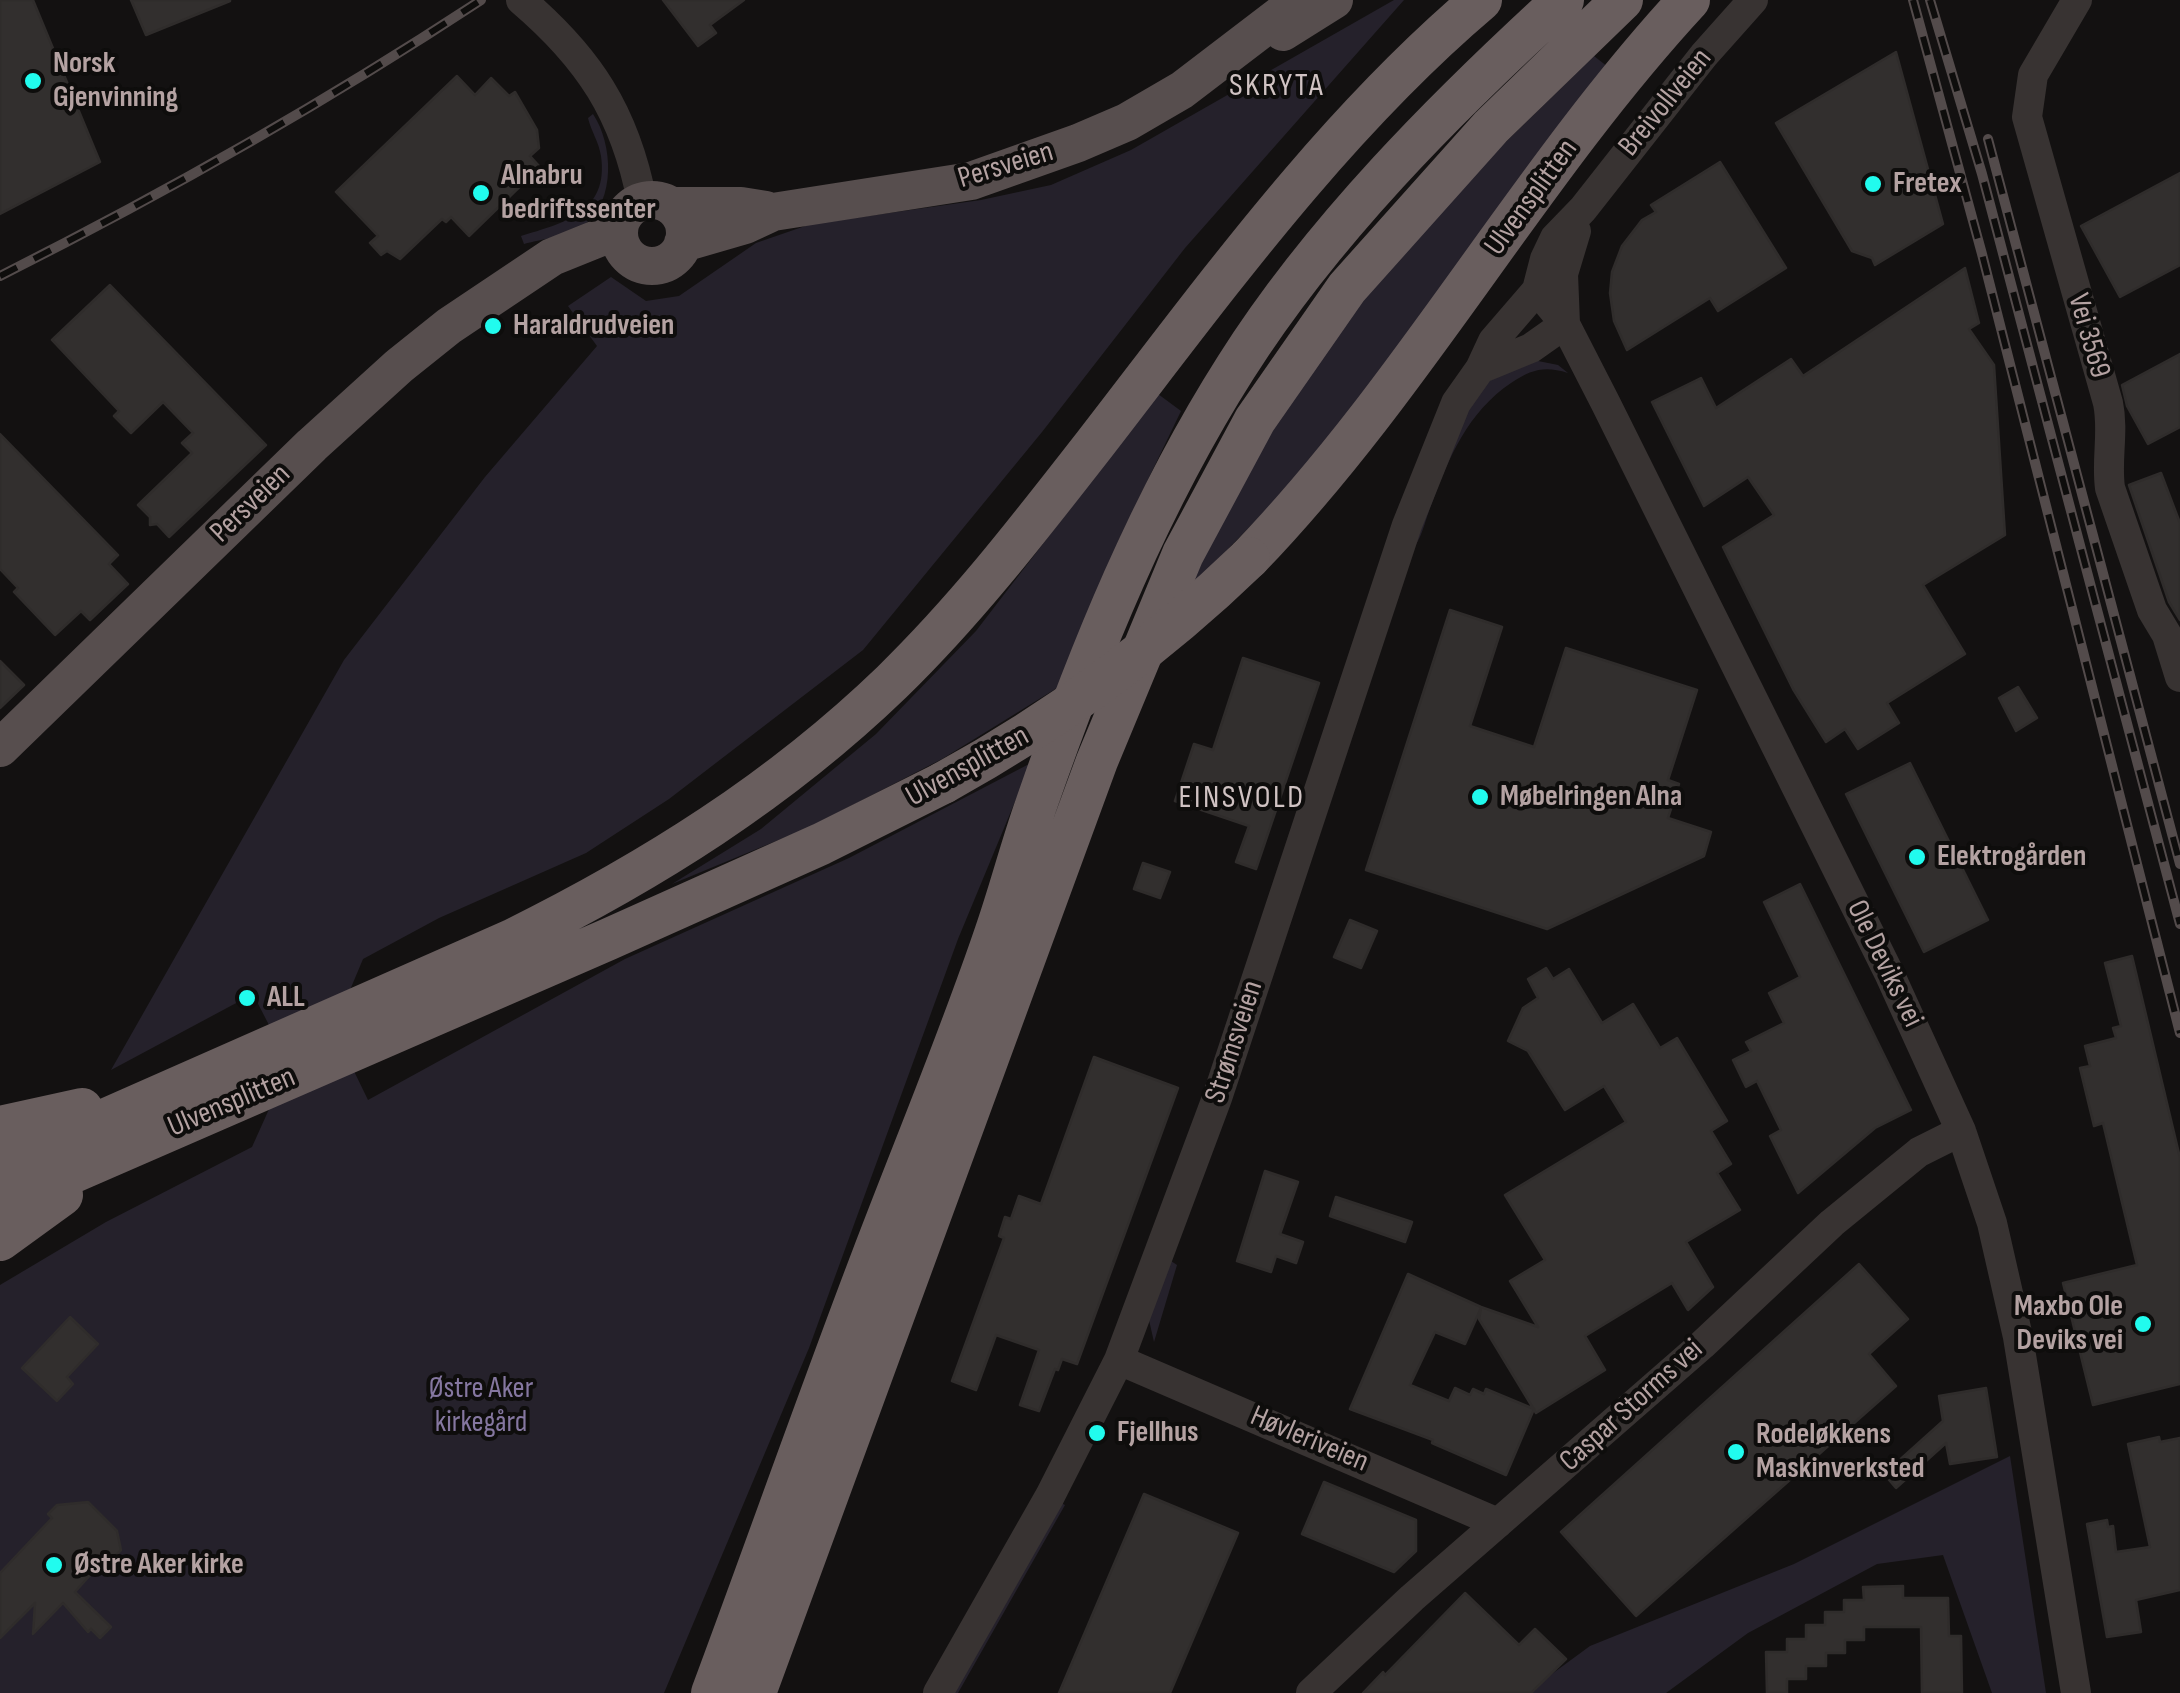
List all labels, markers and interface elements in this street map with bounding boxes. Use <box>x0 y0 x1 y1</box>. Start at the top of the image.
street label: Breivollveien <box>1612 42 1720 164</box>
place label: Norsk Gjenvinning <box>53 46 178 116</box>
district label: SKRYTA <box>1229 68 1325 106</box>
marker: Norsk Gjenvinning <box>22 70 44 92</box>
street label: Ulvensplitten <box>1478 133 1586 263</box>
street label: Persveien <box>954 135 1058 197</box>
place label: Alnabru bedriftssenter <box>501 158 656 228</box>
place label: Fretex <box>1893 166 1962 202</box>
marker: Fretex <box>1862 173 1884 195</box>
marker: Alnabru bedriftssenter <box>470 182 492 204</box>
street label: Vei 3569 <box>2059 290 2117 382</box>
place label: Haraldrudveien <box>513 308 674 344</box>
marker: Haraldrudveien <box>482 315 504 337</box>
street label: Persveien <box>203 457 299 551</box>
street label: Ulvensplitten <box>900 719 1036 815</box>
place label: Møbelringen Alna <box>1500 779 1682 815</box>
district label: EINSVOLD <box>1178 780 1306 818</box>
marker: Møbelringen Alna <box>1469 786 1491 808</box>
place label: Elektrogården <box>1937 839 2086 875</box>
marker: Elektrogården <box>1906 846 1928 868</box>
street label: Ole Deviks vei <box>1838 895 1930 1033</box>
street label: Strømsveien <box>1198 976 1272 1108</box>
place label: ALL <box>267 980 305 1016</box>
marker: ALL <box>236 987 258 1009</box>
street label: Ulvensplitten <box>163 1060 301 1146</box>
place label: Maxbo Ole Deviks vei <box>2014 1289 2123 1360</box>
marker: Maxbo Ole Deviks vei <box>2132 1313 2154 1335</box>
street label: Caspar Storms vei <box>1553 1332 1711 1480</box>
park label: Østre Aker kirkegård <box>429 1371 533 1442</box>
street label: Høvleriveien <box>1245 1399 1373 1481</box>
place label: Fjellhus <box>1117 1415 1199 1451</box>
place label: Rodeløkkens Maskinverksted <box>1756 1417 1925 1488</box>
marker: Fjellhus <box>1086 1422 1108 1444</box>
marker: Rodeløkkens Maskinverksted <box>1725 1441 1747 1463</box>
place label: Østre Aker kirke <box>74 1547 244 1583</box>
marker: Østre Aker kirke <box>43 1554 65 1576</box>

